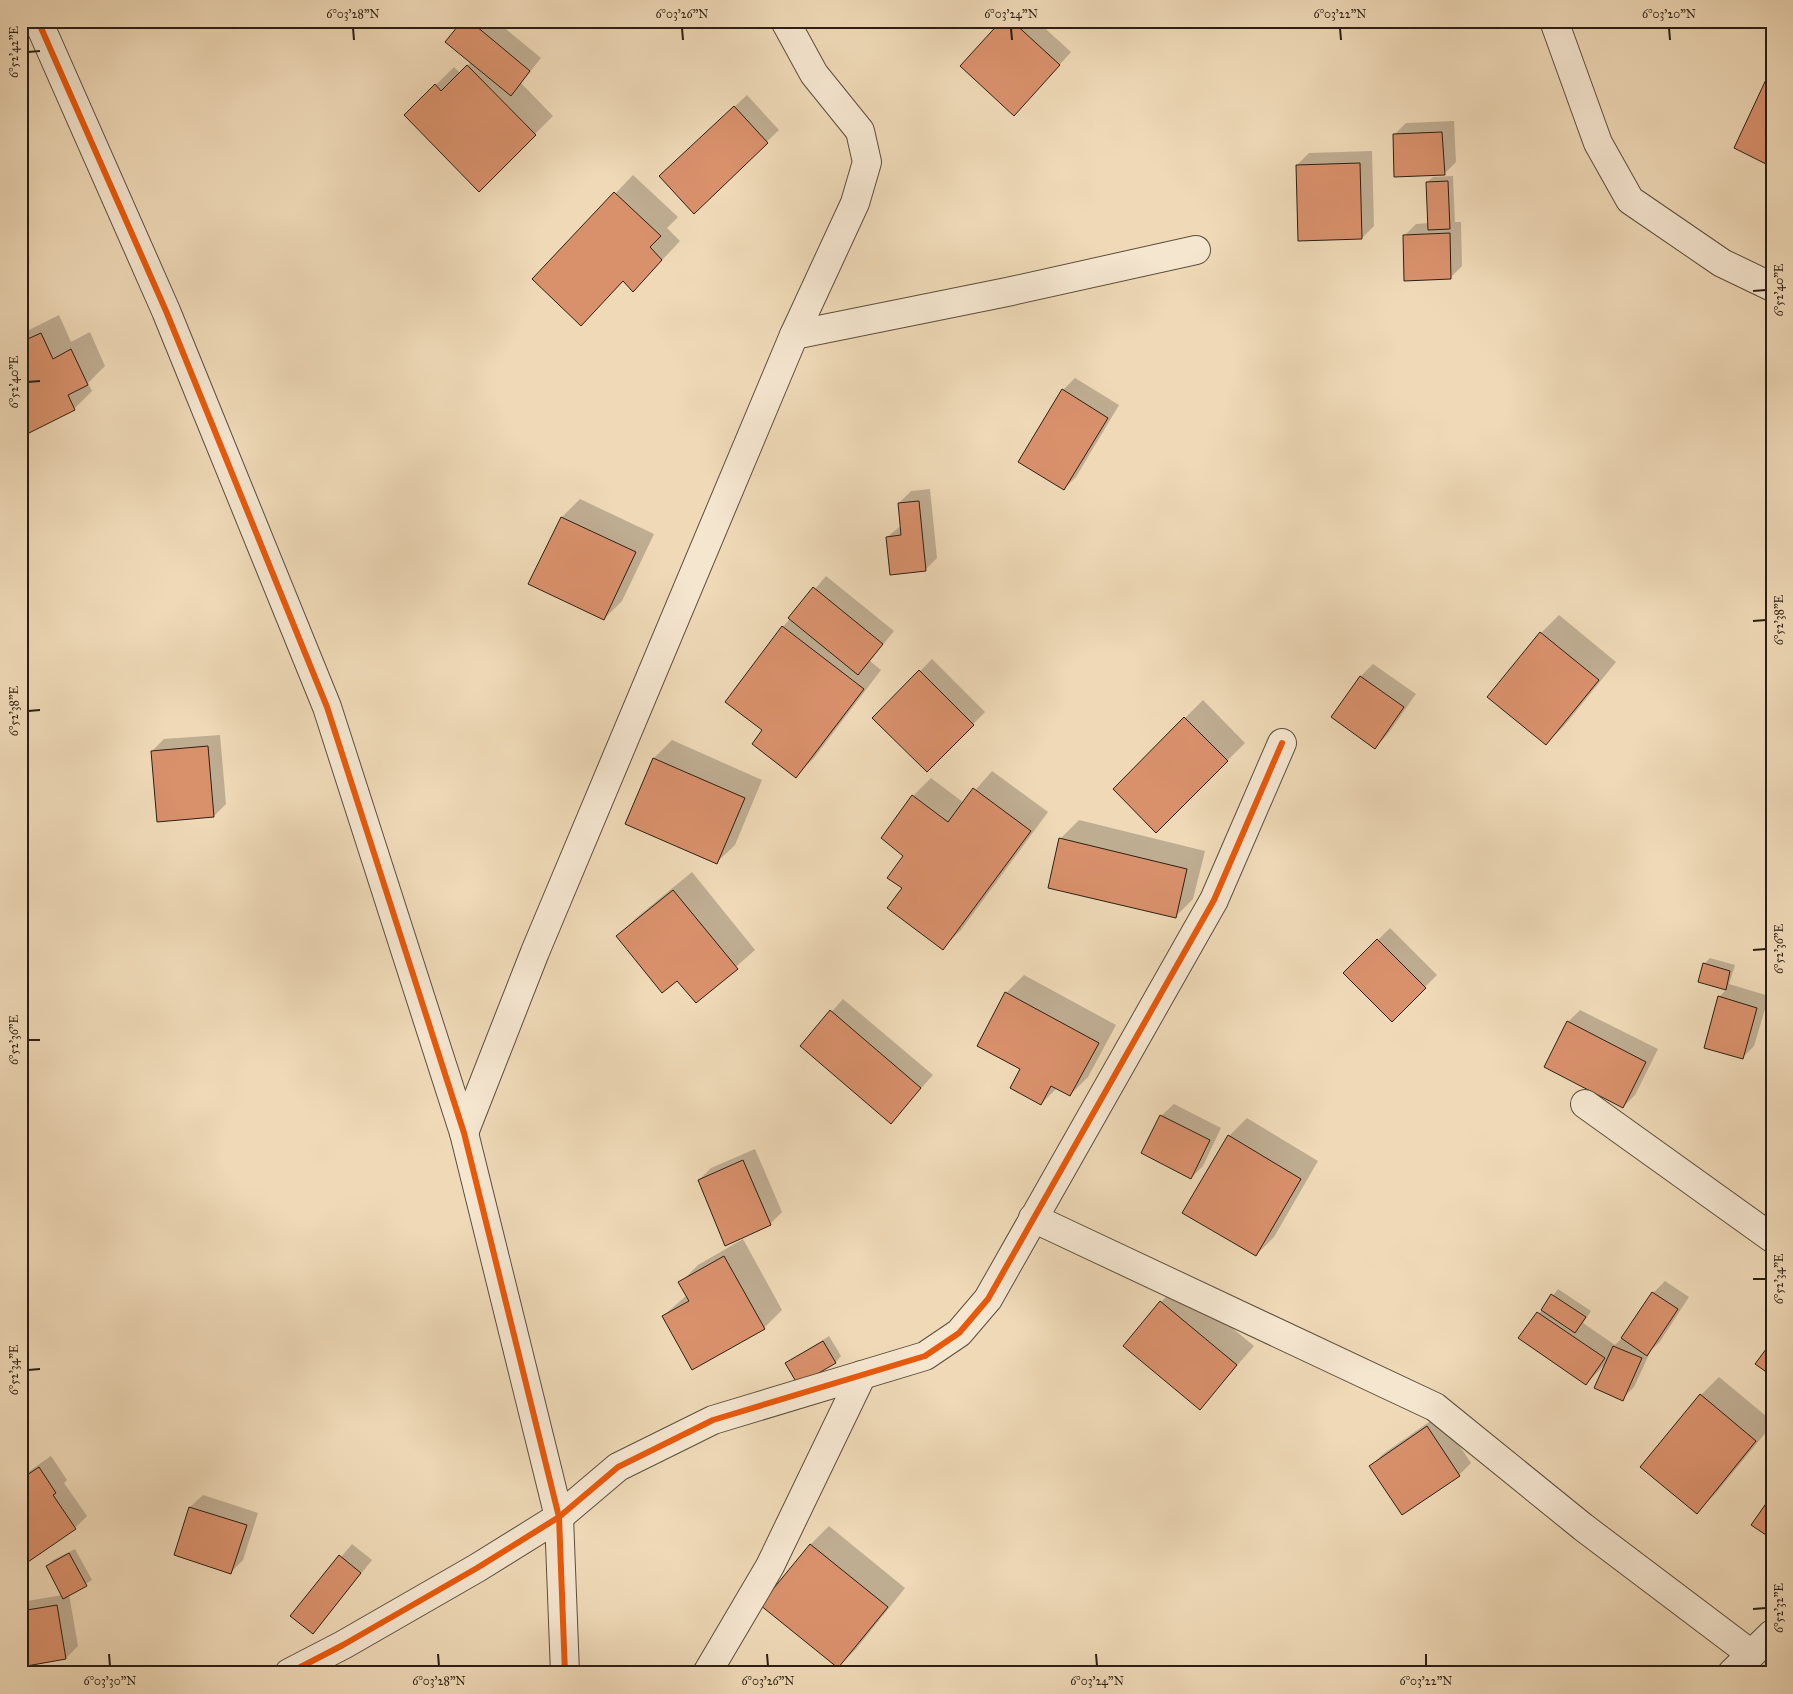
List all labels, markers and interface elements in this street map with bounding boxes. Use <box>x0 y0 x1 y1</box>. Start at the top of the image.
text: 6°03'28"N <box>326 7 380 21</box>
text: 6°03'26"N <box>655 7 709 21</box>
text: 6°03'24"N <box>984 7 1038 21</box>
text: 6°03'22"N <box>1314 7 1366 21</box>
text: 6°03'20"N <box>1642 7 1696 21</box>
text: 6°52'42"E <box>7 26 21 78</box>
text: 6°52'40"E <box>1772 263 1786 316</box>
text: 6°52'40"E <box>7 355 21 408</box>
text: 6°52'38"E <box>1772 594 1786 645</box>
text: 6°52'38"E <box>7 685 21 736</box>
text: 6°52'36"E <box>1772 924 1786 974</box>
text: 6°52'36"E <box>7 1015 21 1065</box>
text: 6°52'34"E <box>1772 1253 1786 1304</box>
text: 6°52'34"E <box>7 1344 21 1395</box>
text: 6°52'32"E <box>1772 1583 1786 1633</box>
text: 6°03'30"N <box>84 1674 136 1688</box>
text: 6°03'28"N <box>412 1674 466 1688</box>
text: 6°03'26"N <box>741 1674 795 1688</box>
text: 6°03'24"N <box>1070 1674 1124 1688</box>
text: 6°03'22"N <box>1400 1674 1452 1688</box>

